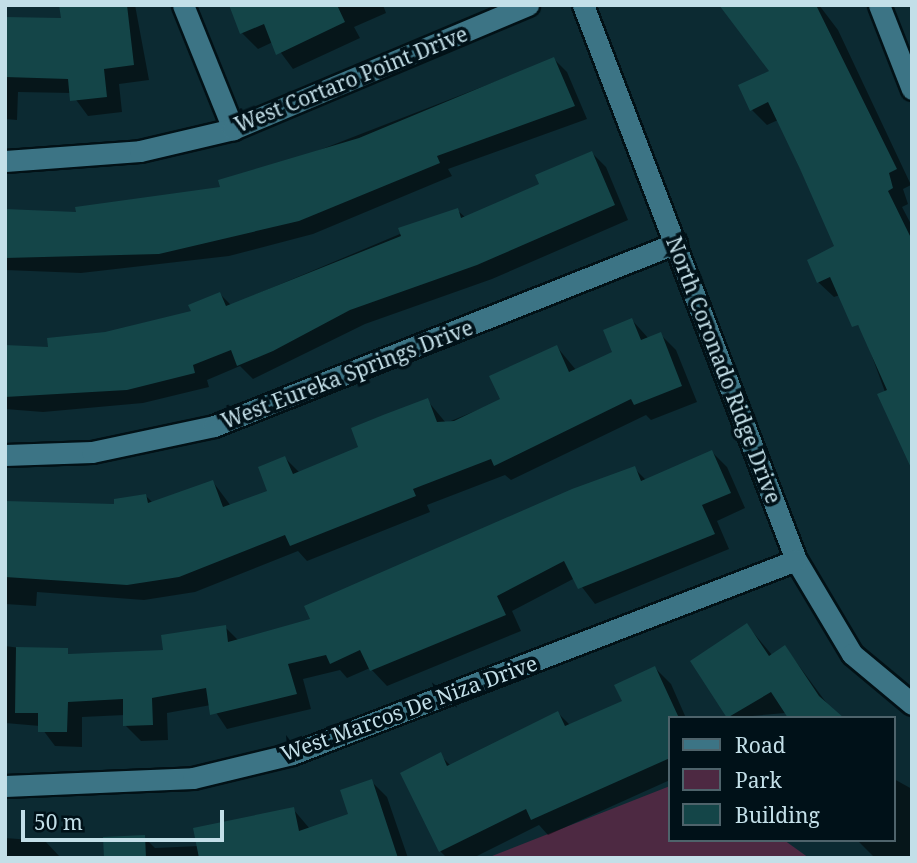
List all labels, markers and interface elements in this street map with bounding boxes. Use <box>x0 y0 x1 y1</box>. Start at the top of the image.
street label: West Cortaro Point Drive <box>231 21 471 137</box>
street label: North Coronado Ridge Drive <box>661 233 787 507</box>
street label: West Eureka Springs Drive <box>218 314 476 434</box>
street label: West Marcos De Niza Drive <box>277 650 541 766</box>
legend <box>668 716 896 842</box>
text: Road <box>735 731 786 759</box>
text: Park <box>735 766 782 794</box>
scale bar <box>24 796 228 840</box>
text: Building <box>735 801 820 829</box>
text: 50 m <box>34 808 83 836</box>

